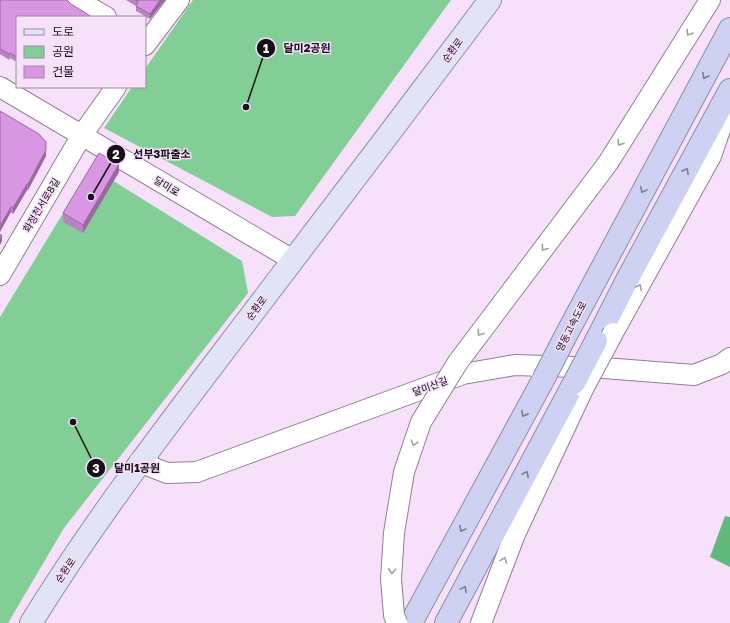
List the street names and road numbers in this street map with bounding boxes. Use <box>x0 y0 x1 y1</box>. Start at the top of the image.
street label: 순환로 <box>439 35 465 65</box>
street label: 달미로 <box>152 174 182 198</box>
street label: 화정천서로8길 <box>20 176 62 234</box>
street label: 순환로 <box>243 293 269 323</box>
street label: 영동고속도로 <box>553 299 589 353</box>
street label: 달미산길 <box>411 374 449 398</box>
street label: 순환로 <box>52 555 78 585</box>

